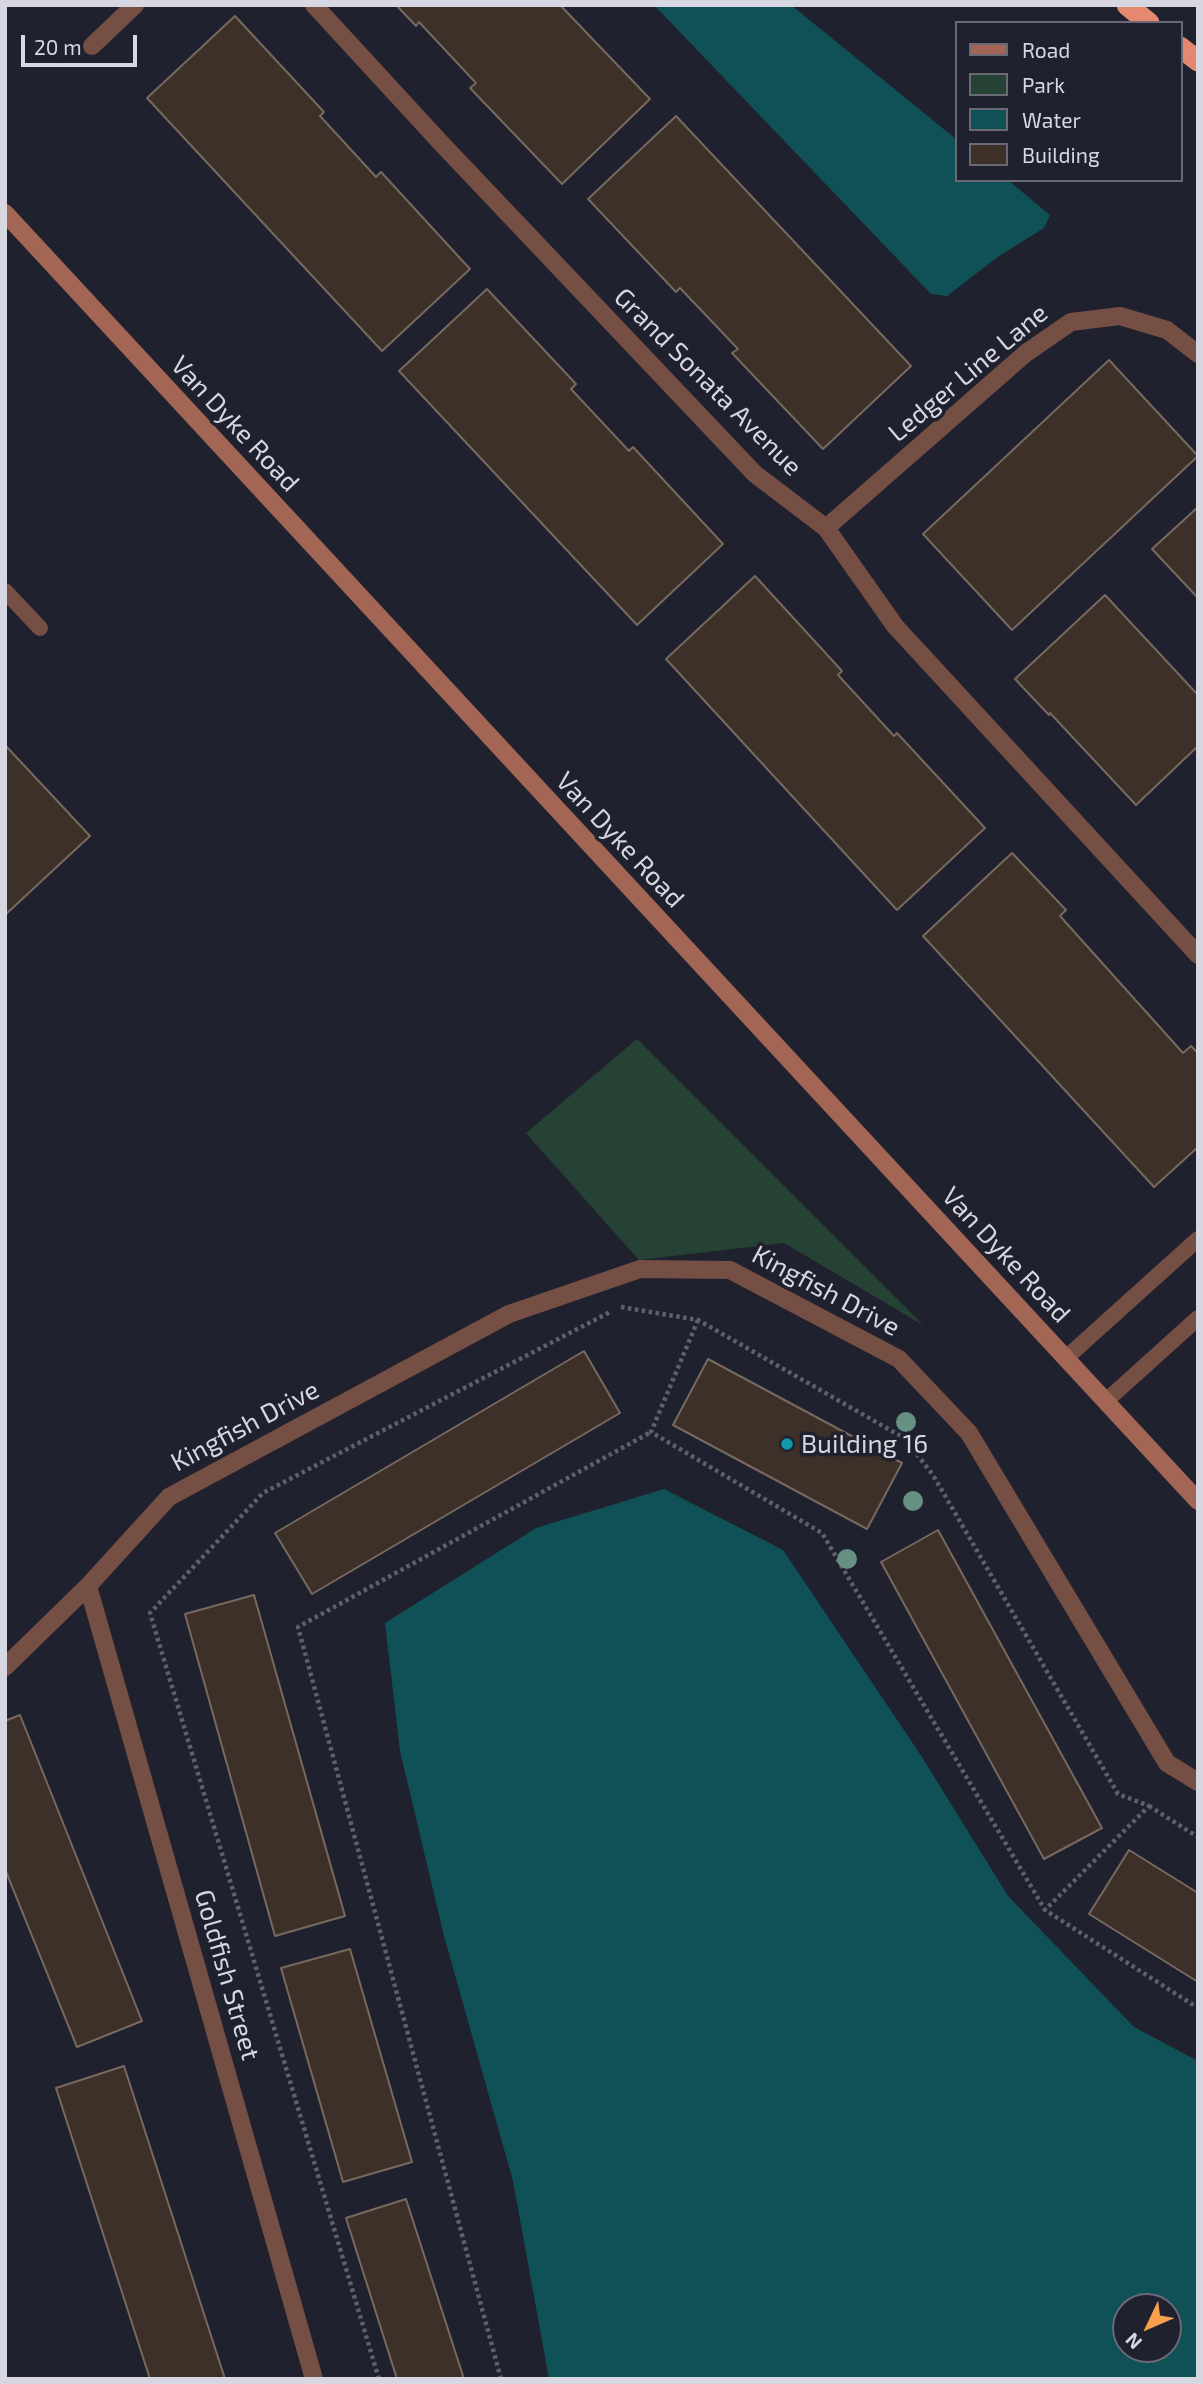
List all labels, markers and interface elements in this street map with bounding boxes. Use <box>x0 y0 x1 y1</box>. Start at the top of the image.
scale bar <box>24 21 140 65</box>
legend <box>954 21 1182 182</box>
text: 20 m <box>34 34 82 59</box>
text: Road <box>1022 37 1070 62</box>
text: Park <box>1022 72 1065 97</box>
text: Water <box>1022 107 1081 132</box>
text: Building <box>1022 142 1100 167</box>
street label: Grand Sonata Avenue <box>608 282 808 482</box>
street label: Ledger Line Lane <box>882 297 1054 449</box>
street label: Van Dyke Road <box>164 350 306 498</box>
street label: Van Dyke Road <box>549 766 691 914</box>
street label: Van Dyke Road <box>935 1181 1077 1329</box>
street label: Kingfish Drive <box>747 1239 905 1343</box>
street label: Kingfish Drive <box>166 1374 324 1478</box>
place label: Building 16 <box>801 1428 928 1460</box>
marker: Building 16 <box>779 1436 795 1452</box>
street label: Goldfish Street <box>188 1886 266 2064</box>
north arrow <box>1112 2293 1182 2363</box>
text: N <box>1120 2329 1146 2354</box>

